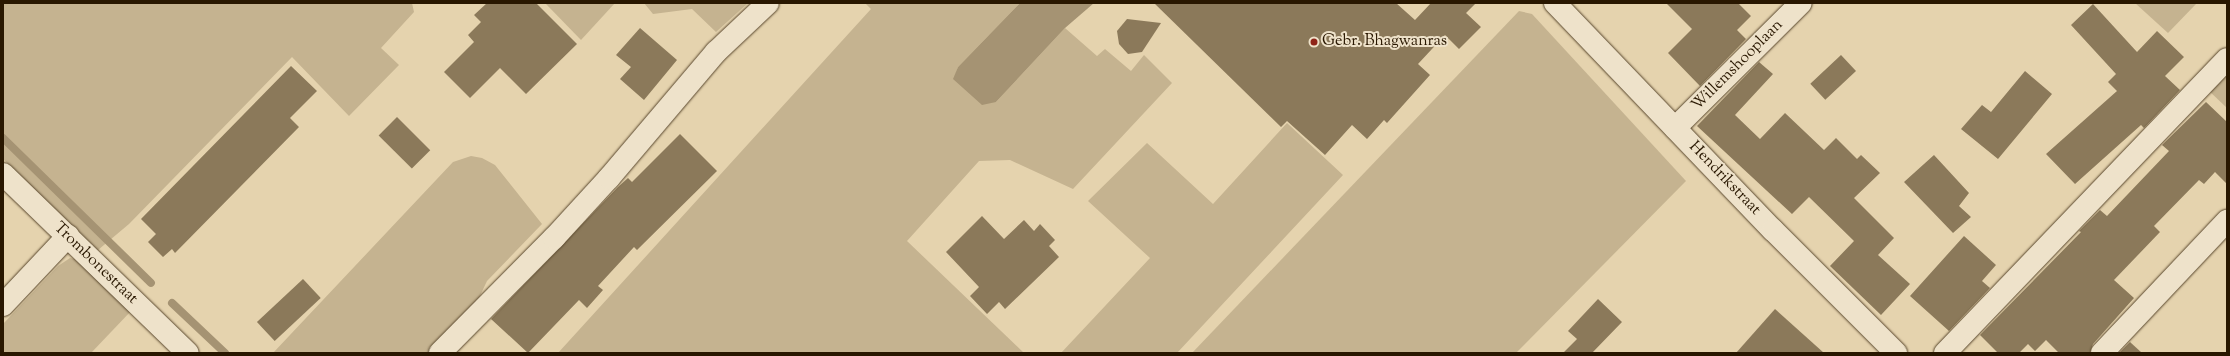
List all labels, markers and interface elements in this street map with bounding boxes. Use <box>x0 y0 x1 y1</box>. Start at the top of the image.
street label: Willemshooplaan <box>1688 16 1788 116</box>
place label: Gebr. Bhagwanras <box>1322 32 1447 52</box>
marker: Gebr. Bhagwanras <box>1309 37 1319 47</box>
street label: Hendrikstraat <box>1684 138 1764 220</box>
street label: Trombonestraat <box>49 219 141 309</box>

